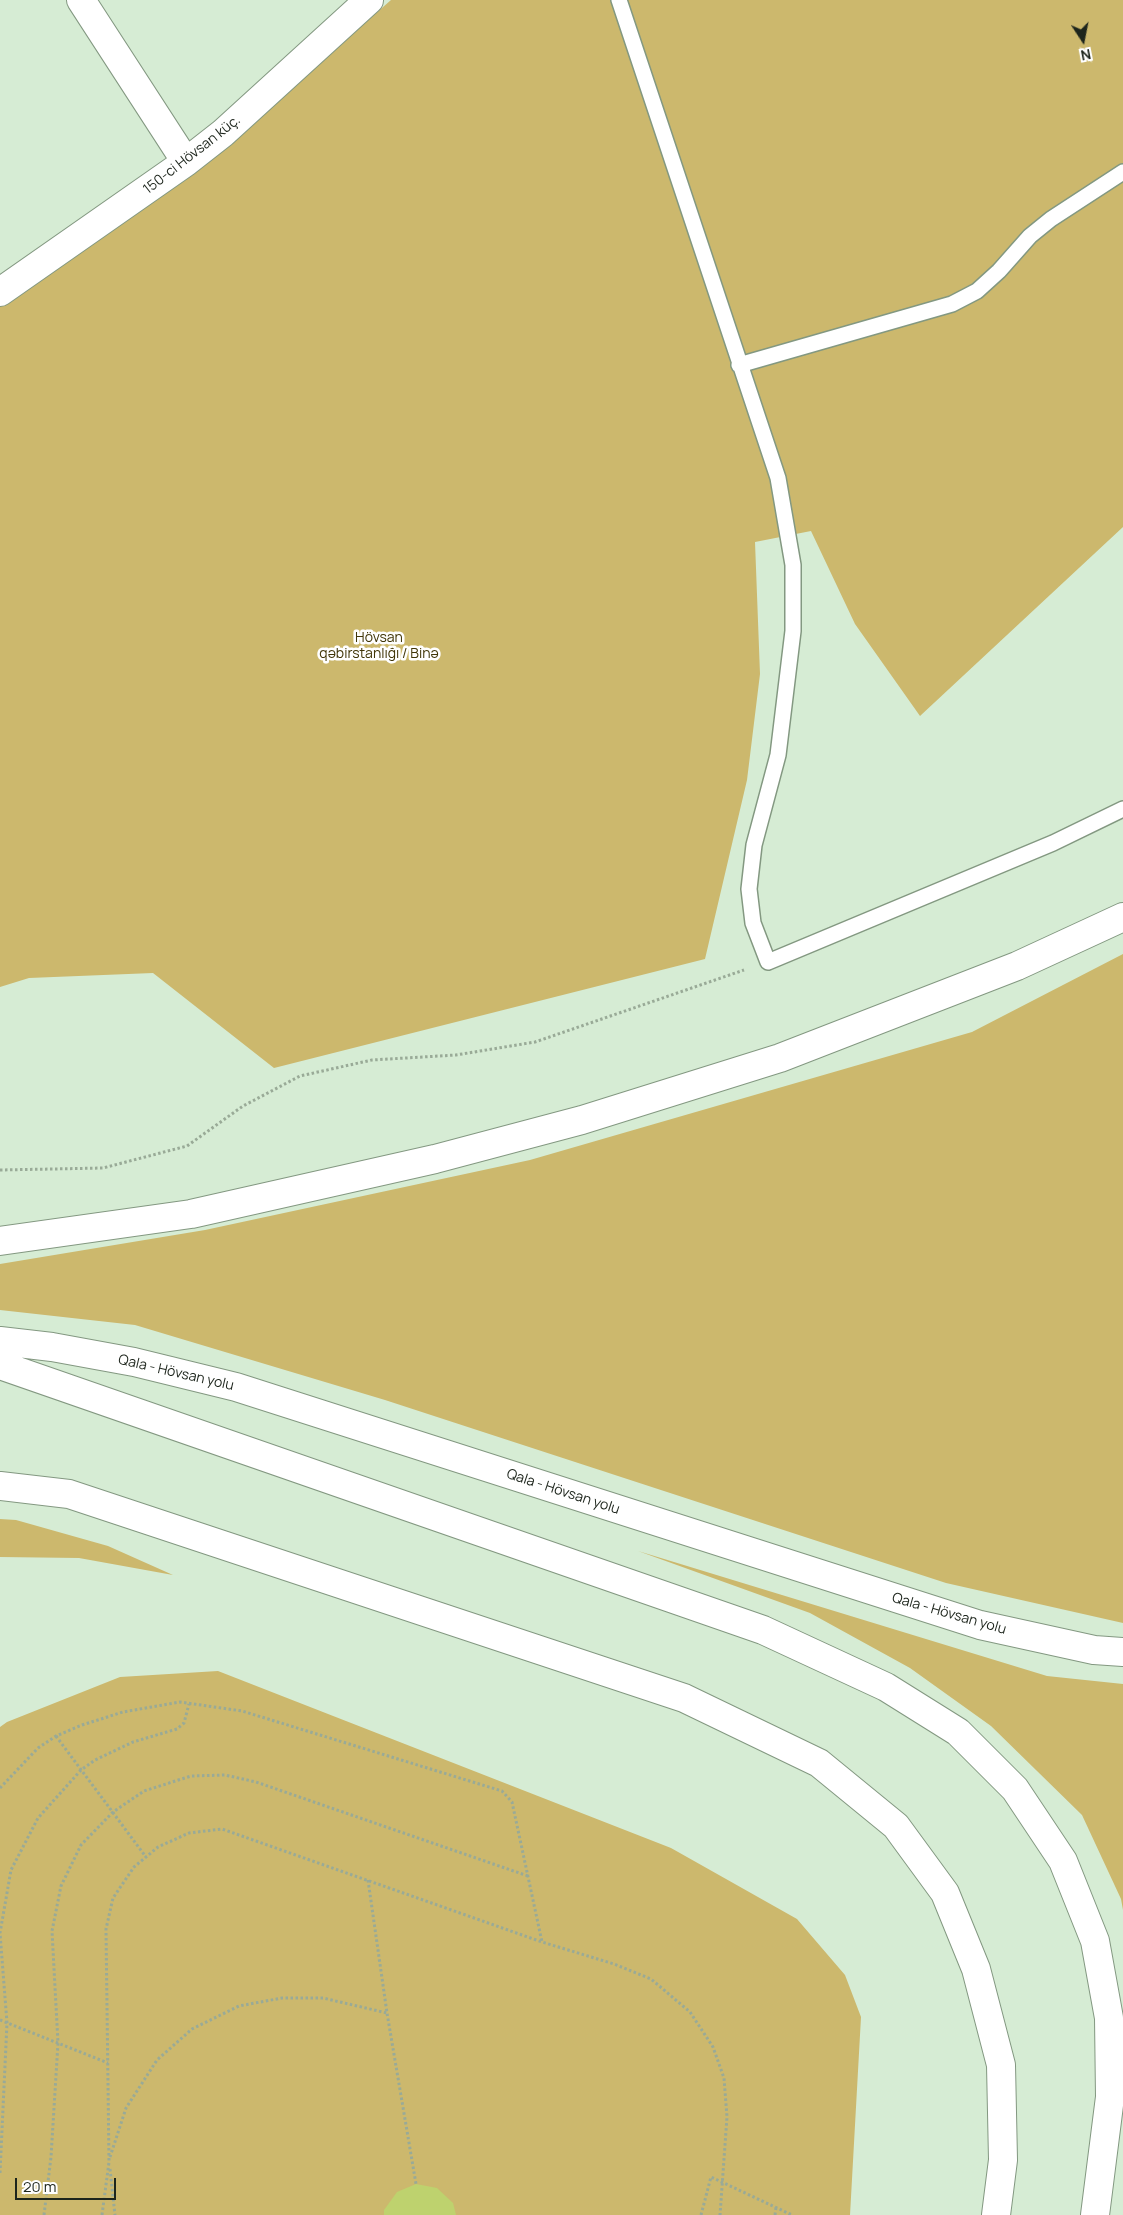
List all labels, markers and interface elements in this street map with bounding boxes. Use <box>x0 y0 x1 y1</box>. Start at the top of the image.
north arrow <box>1058 15 1108 65</box>
text: N <box>1079 45 1093 66</box>
street label: 150-ci Hövsan küç. <box>140 112 244 198</box>
park label: Hövsan qəbirstanlığı / Binə <box>319 630 439 662</box>
street label: Qala - Hövsan yolu <box>117 1352 235 1394</box>
street label: Qala - Hövsan yolu <box>504 1466 622 1518</box>
street label: Qala - Hövsan yolu <box>890 1590 1008 1638</box>
scale bar <box>18 2168 119 2200</box>
text: 20 m <box>23 2176 56 2197</box>

